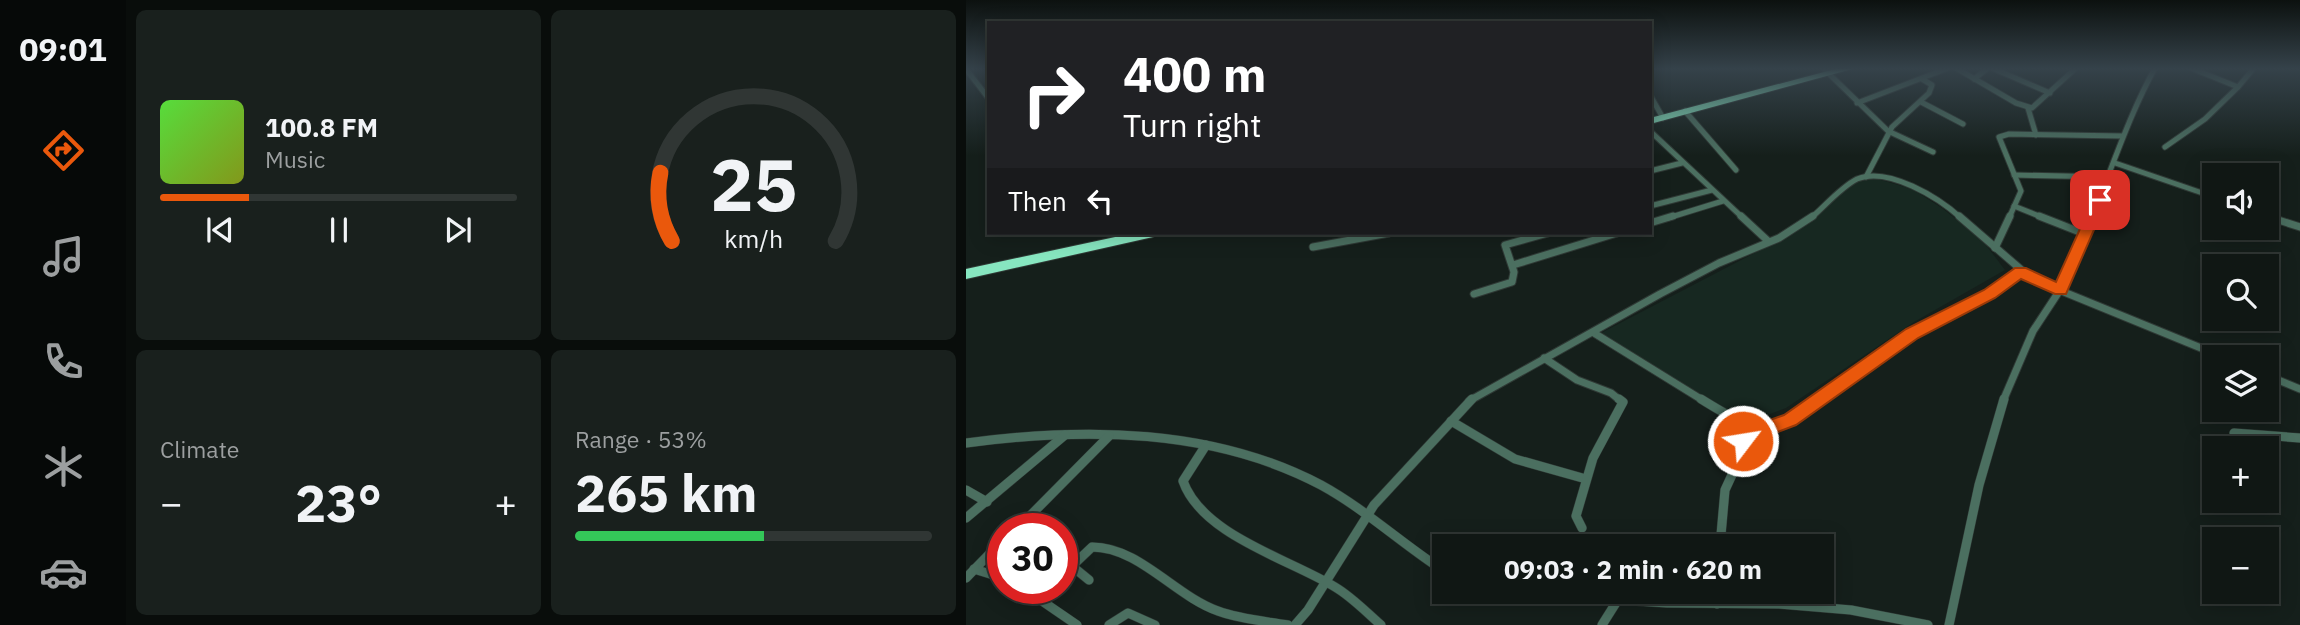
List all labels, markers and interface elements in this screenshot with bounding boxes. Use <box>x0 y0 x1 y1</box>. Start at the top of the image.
text: 09:01 <box>19 28 107 70</box>
text: 400 m <box>1123 42 1267 105</box>
icon: right <box>1008 49 1099 140</box>
text: Turn right <box>1123 104 1261 146</box>
text: 100.8 FM <box>265 110 378 144</box>
icon: directions <box>39 126 88 175</box>
text: 25 <box>710 136 797 231</box>
text: Music <box>265 144 325 174</box>
map controls <box>2202 163 2279 604</box>
button: sound <box>2202 163 2279 240</box>
pin <box>2070 170 2130 230</box>
icon: arrive <box>2081 181 2119 219</box>
icon: left <box>1081 182 1119 220</box>
text: Then <box>1008 184 1067 218</box>
icon: previous <box>201 211 239 249</box>
icon: pause <box>320 211 358 249</box>
icon: next <box>439 211 477 249</box>
text: km/h <box>724 222 783 255</box>
icon: music <box>39 232 88 281</box>
button: search <box>2202 254 2279 331</box>
icon: phone <box>39 337 88 386</box>
button: layers <box>2202 345 2279 422</box>
position arrow <box>1706 404 1780 478</box>
text: Range · 53% <box>575 424 707 454</box>
text: Climate <box>160 434 239 464</box>
button: + <box>2202 436 2279 513</box>
icon: climate <box>39 442 88 491</box>
text: 265 km <box>575 459 757 526</box>
text: 23° <box>295 469 382 536</box>
text: − <box>160 478 183 527</box>
text: + <box>494 478 517 527</box>
speed limit sign: 30 <box>987 513 1078 604</box>
button: − <box>2202 527 2279 604</box>
icon: car <box>39 548 88 597</box>
text: 09:03 · 2 min · 620 m <box>1504 552 1762 586</box>

